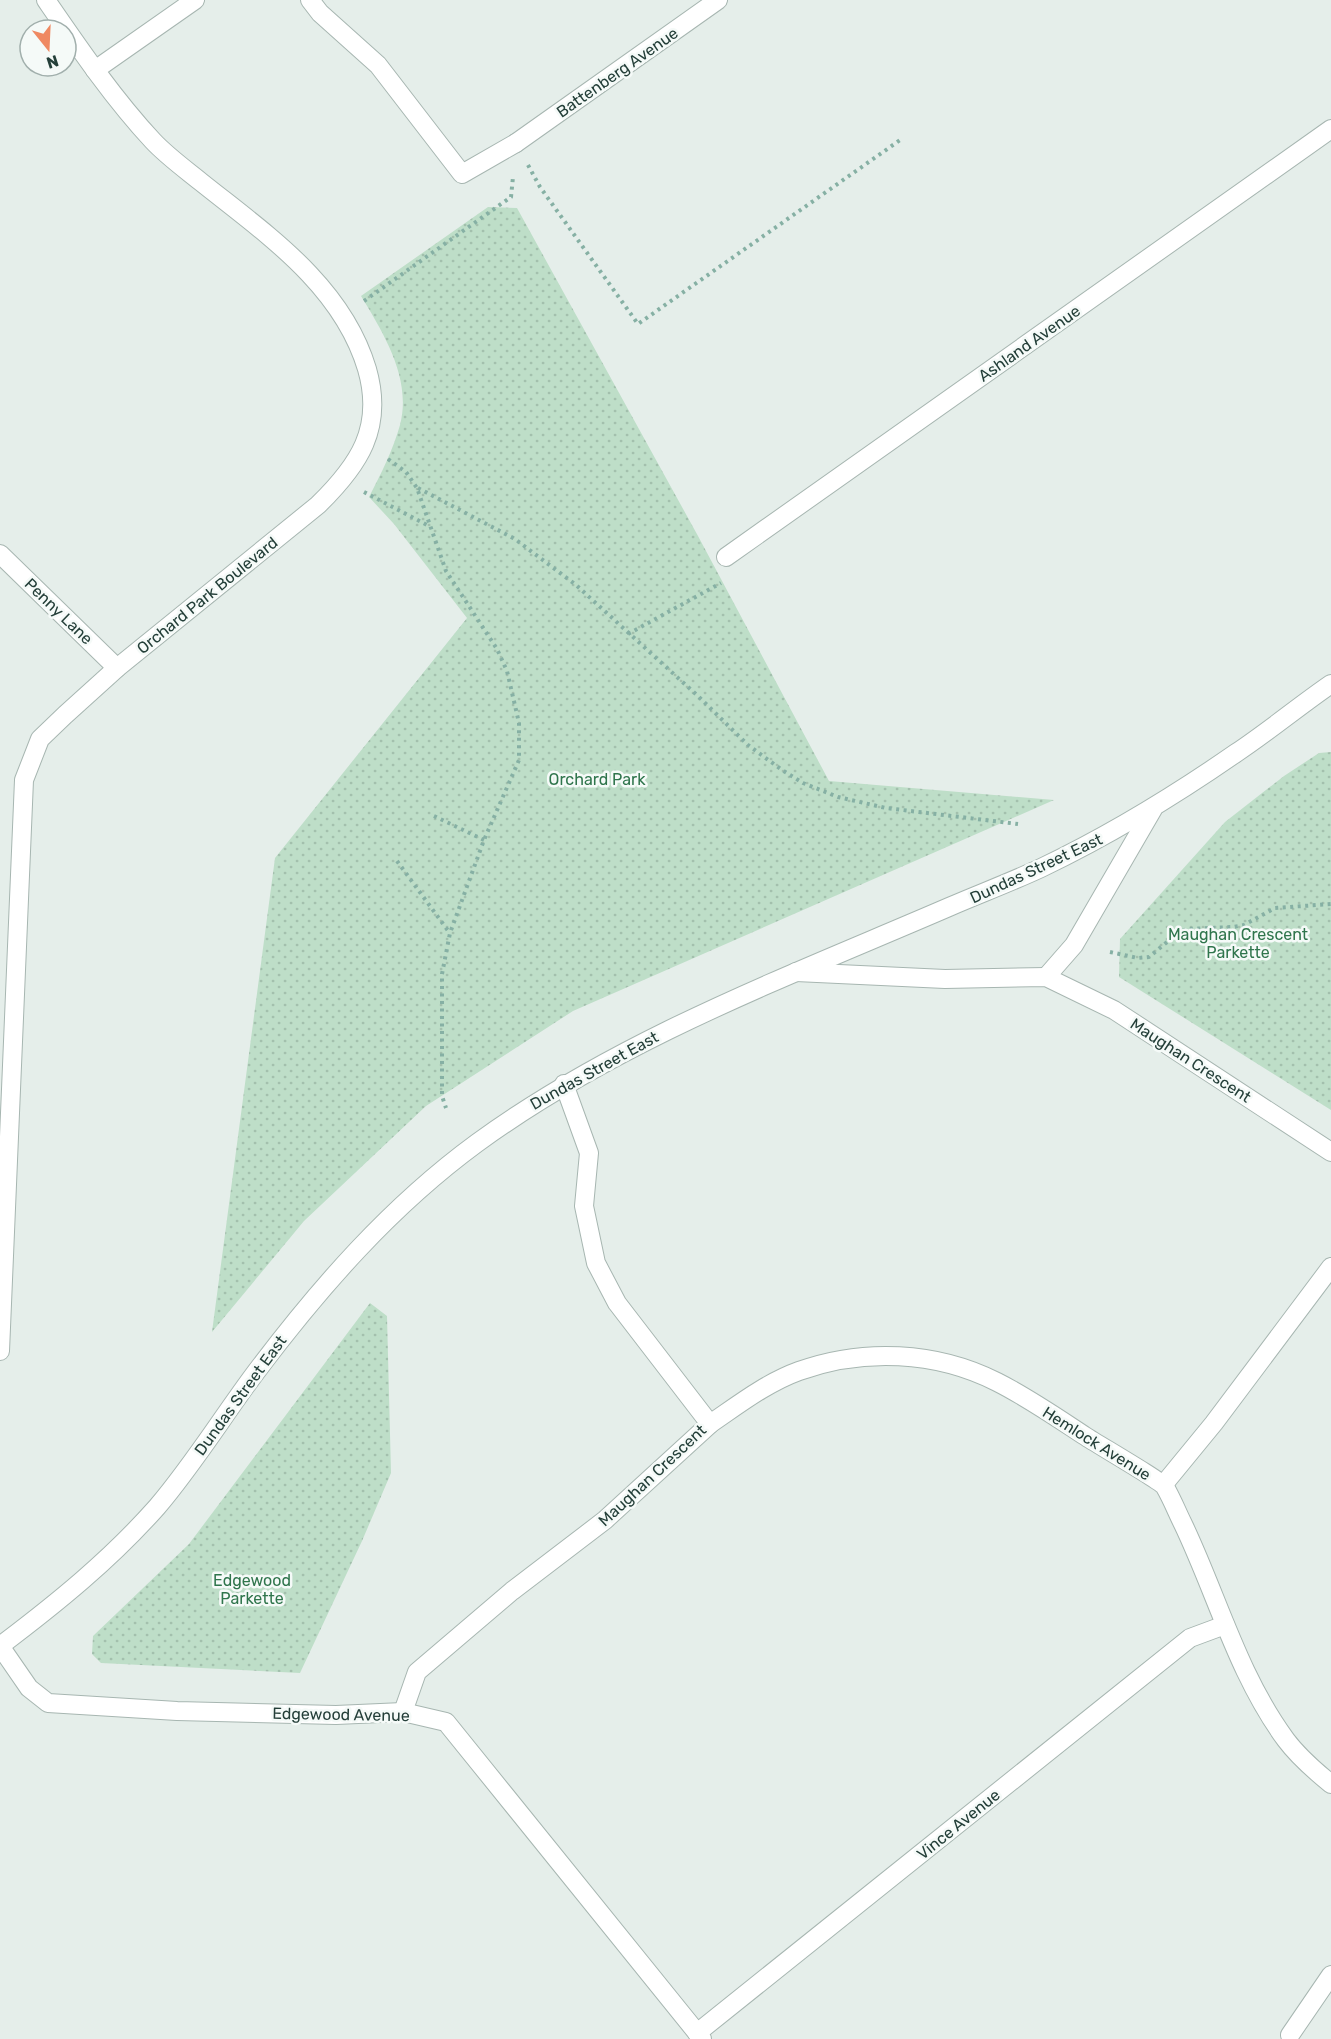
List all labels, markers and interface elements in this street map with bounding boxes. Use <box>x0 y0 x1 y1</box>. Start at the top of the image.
north arrow <box>18 18 78 78</box>
street label: Battenberg Avenue <box>553 23 682 122</box>
text: N <box>44 51 61 73</box>
street label: Ashland Avenue <box>975 301 1084 386</box>
street label: Orchard Park Boulevard <box>133 533 281 658</box>
street label: Penny Lane <box>21 574 97 648</box>
park label: Orchard Park <box>549 770 646 789</box>
street label: Dundas Street East <box>967 829 1105 907</box>
park label: Maughan Crescent Parkette <box>1168 925 1308 962</box>
street label: Maughan Crescent <box>1127 1014 1255 1107</box>
street label: Dundas Street East <box>527 1027 662 1114</box>
street label: Dundas Street East <box>190 1331 290 1459</box>
street label: Hemlock Avenue <box>1039 1402 1154 1484</box>
street label: Maughan Crescent <box>595 1421 710 1530</box>
park label: Edgewood Parkette <box>213 1571 291 1608</box>
street label: Edgewood Avenue <box>272 1704 410 1725</box>
street label: Vince Avenue <box>913 1785 1004 1864</box>

